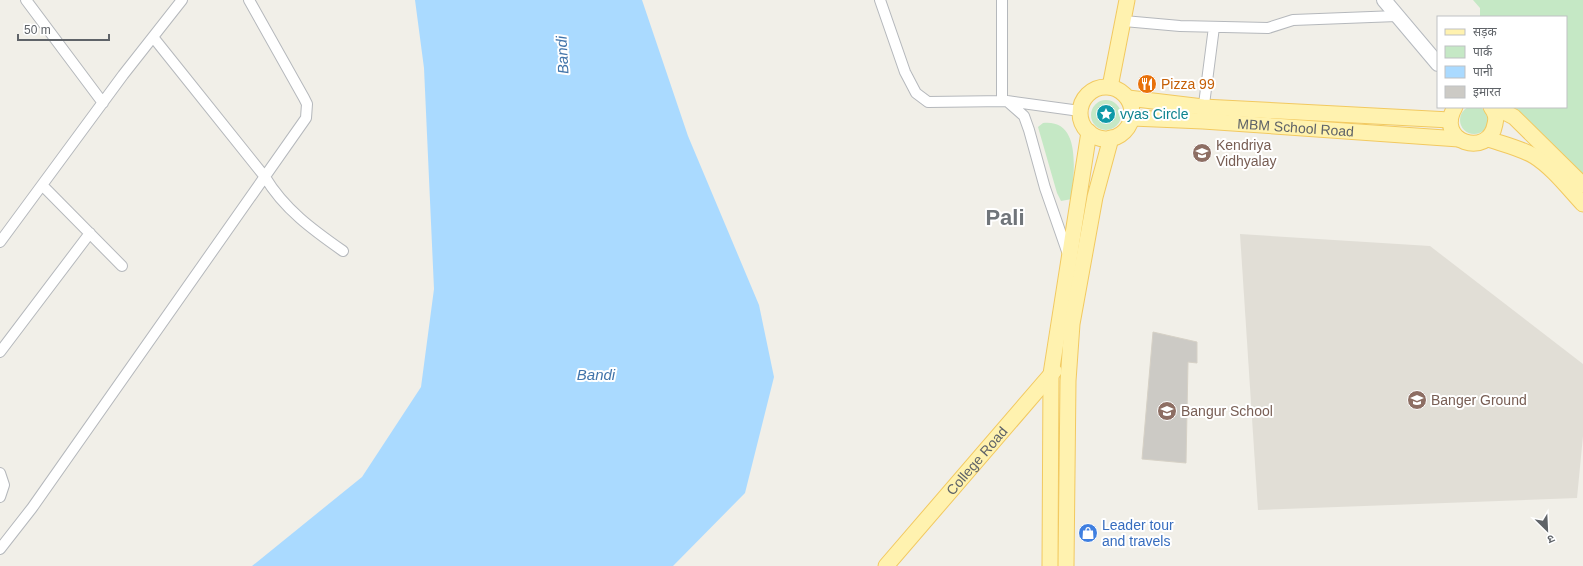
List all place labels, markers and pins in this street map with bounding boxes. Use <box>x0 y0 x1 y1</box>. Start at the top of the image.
restaurant icon: Pizza 99 <box>1136 73 1158 95</box>
place label: Pizza 99 <box>1161 76 1215 92</box>
place icon: vyas Circle <box>1095 103 1117 125</box>
place label: vyas Circle <box>1120 106 1189 122</box>
place label: Kendriya Vidhyalay <box>1216 137 1276 169</box>
school or university icon: Kendriya Vidhyalay <box>1191 142 1213 164</box>
school or university icon: Banger Ground <box>1406 389 1428 411</box>
place label: Banger Ground <box>1431 392 1527 408</box>
school or university icon: Bangur School <box>1156 400 1178 422</box>
place label: Bangur School <box>1181 403 1273 419</box>
place label: Leader tour and travels <box>1102 517 1174 549</box>
shop icon: Leader tour and travels <box>1077 522 1099 544</box>

